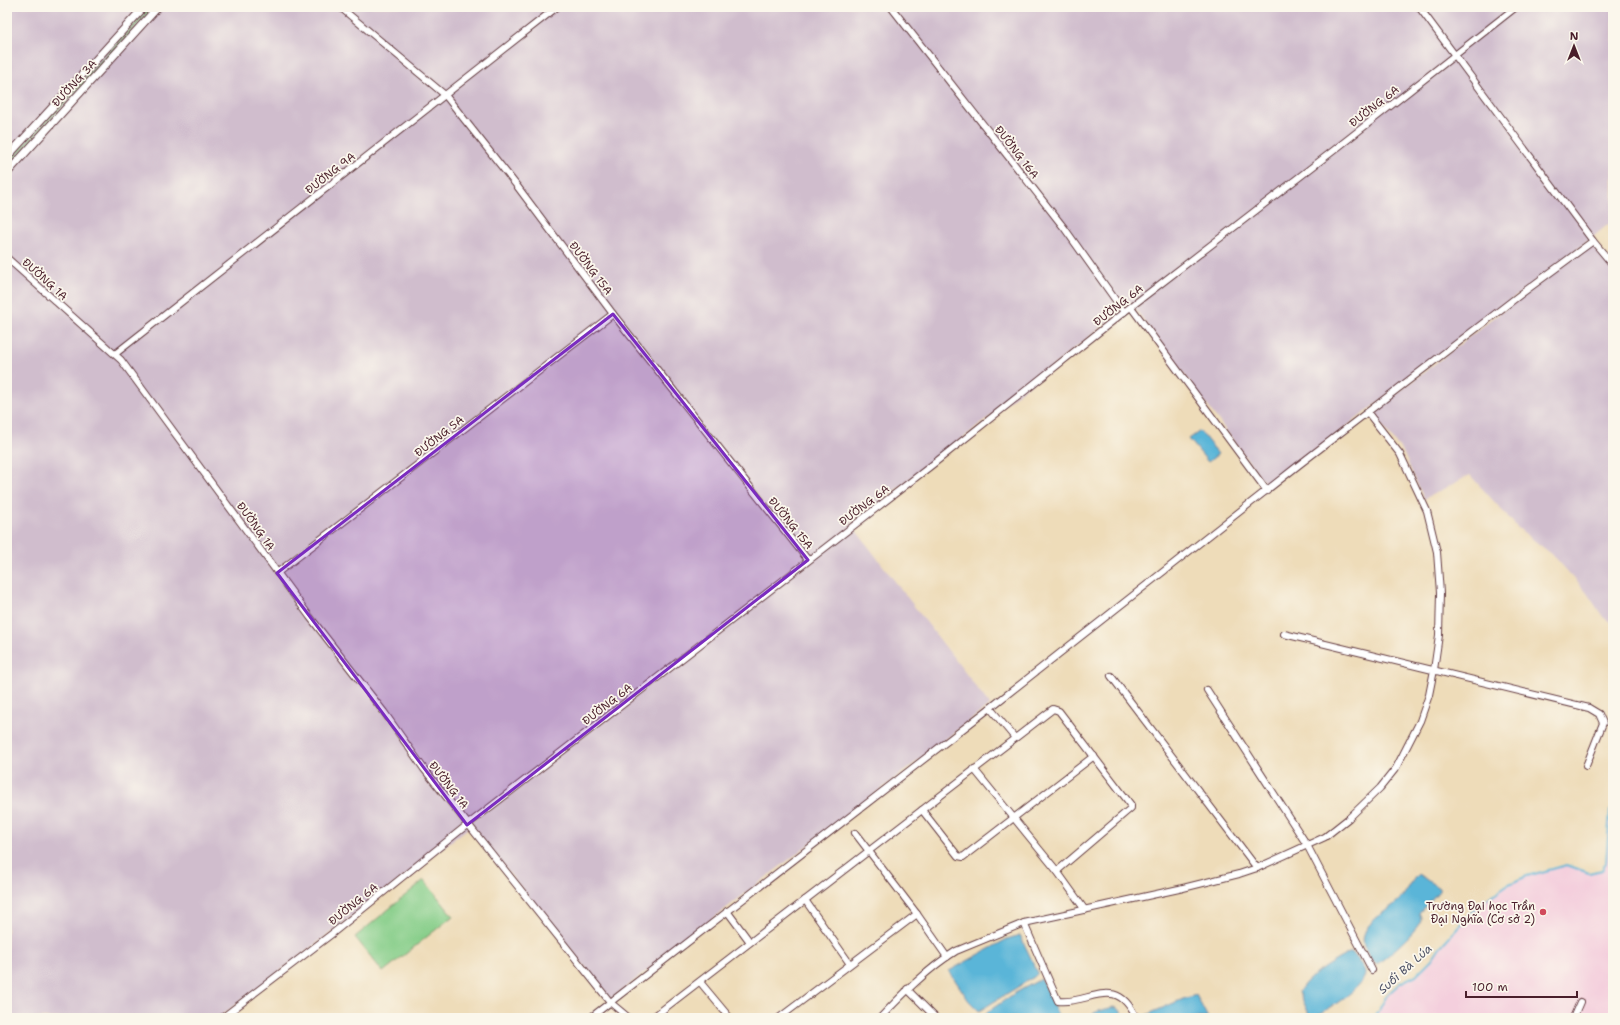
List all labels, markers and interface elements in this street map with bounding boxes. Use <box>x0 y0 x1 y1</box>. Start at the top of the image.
north arrow <box>1554 26 1594 66</box>
text: N <box>1570 29 1579 44</box>
street label: ĐƯỜNG 3A <box>48 56 100 110</box>
street label: ĐƯỜNG 6A <box>1346 81 1402 131</box>
street label: ĐƯỜNG 16A <box>991 122 1043 182</box>
street label: ĐƯỜNG 9A <box>302 148 358 198</box>
street label: ĐƯỜNG 15A <box>566 238 616 298</box>
street label: ĐƯỜNG 1A <box>19 254 71 304</box>
street label: ĐƯỜNG 6A <box>1090 280 1146 330</box>
street label: ĐƯỜNG 5A <box>411 412 467 460</box>
street label: ĐƯỜNG 6A <box>835 481 893 529</box>
street label: ĐƯỜNG 15A <box>765 493 817 553</box>
street label: ĐƯỜNG 1A <box>233 499 279 553</box>
street label: ĐƯỜNG 6A <box>579 679 635 729</box>
street label: ĐƯỜNG 1A <box>425 758 473 812</box>
street label: ĐƯỜNG 6A <box>325 879 381 929</box>
place label: Trường Đại học Trần Đại Nghĩa (Cơ sở 2) <box>1426 899 1535 927</box>
marker: Trường Đại học Trần Đại Nghĩa (Cơ sở 2) <box>1538 907 1548 917</box>
water label: Suối Bà Lúa <box>1375 941 1435 997</box>
scale bar <box>1466 973 1577 999</box>
text: 100 m <box>1472 979 1508 995</box>

